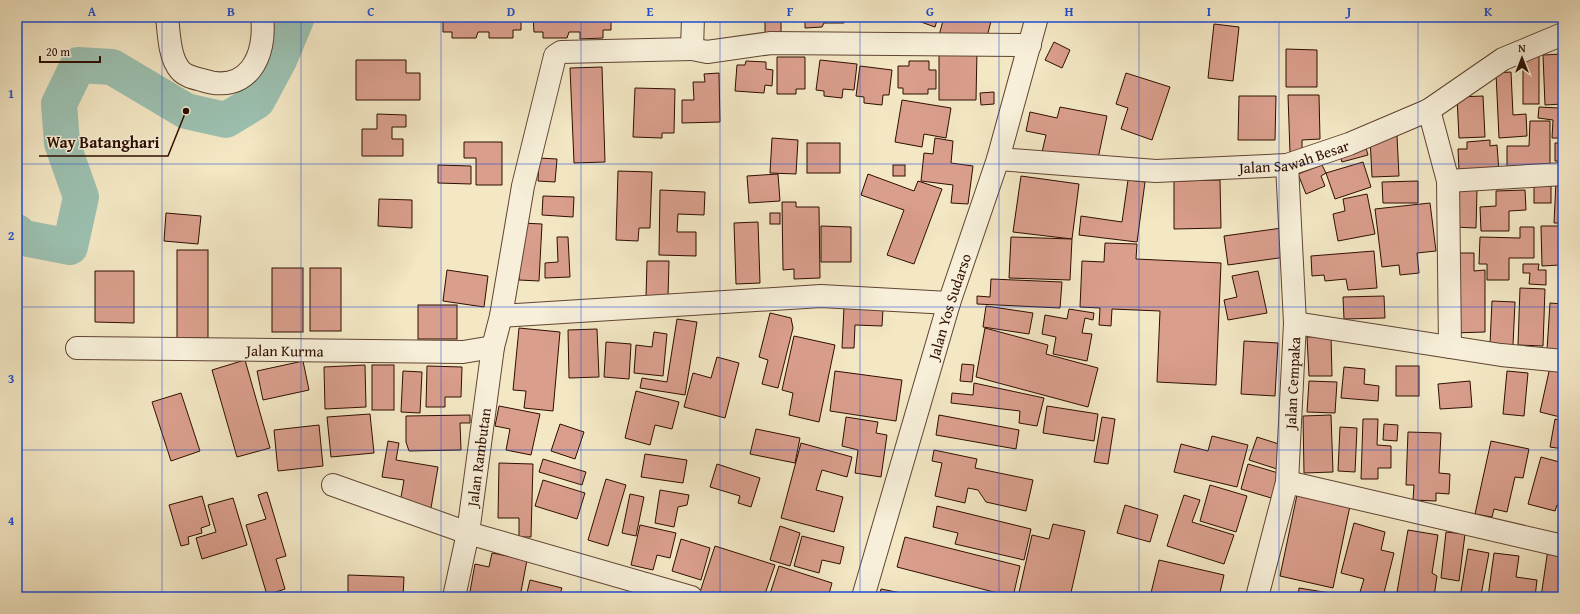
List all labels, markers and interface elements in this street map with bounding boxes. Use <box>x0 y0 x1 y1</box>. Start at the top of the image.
text: A <box>88 2 97 21</box>
text: B <box>227 2 235 21</box>
text: C <box>367 2 375 21</box>
text: D <box>507 2 515 21</box>
text: E <box>647 2 654 21</box>
text: F <box>787 2 794 21</box>
text: G <box>926 2 934 21</box>
text: H <box>1064 2 1074 21</box>
text: I <box>1207 2 1211 21</box>
text: J <box>1345 2 1352 21</box>
text: K <box>1484 2 1493 21</box>
scale bar <box>40 38 100 64</box>
north arrow <box>1502 38 1542 78</box>
text: N <box>1518 40 1526 56</box>
text: 20 m <box>46 43 70 60</box>
text: 1 <box>8 84 14 103</box>
callout: Way Batanghari <box>39 128 168 156</box>
text: Way Batanghari <box>46 130 160 154</box>
street label: Jalan Sawah Besar <box>1236 134 1352 178</box>
text: 2 <box>8 226 15 245</box>
street label: Jalan Yos Sudarso <box>922 250 976 364</box>
street label: Jalan Cempaka <box>1279 336 1305 432</box>
street label: Jalan Kurma <box>244 339 324 361</box>
text: 3 <box>8 369 14 388</box>
street label: Jalan Rambutan <box>461 406 495 510</box>
text: 4 <box>8 511 15 530</box>

